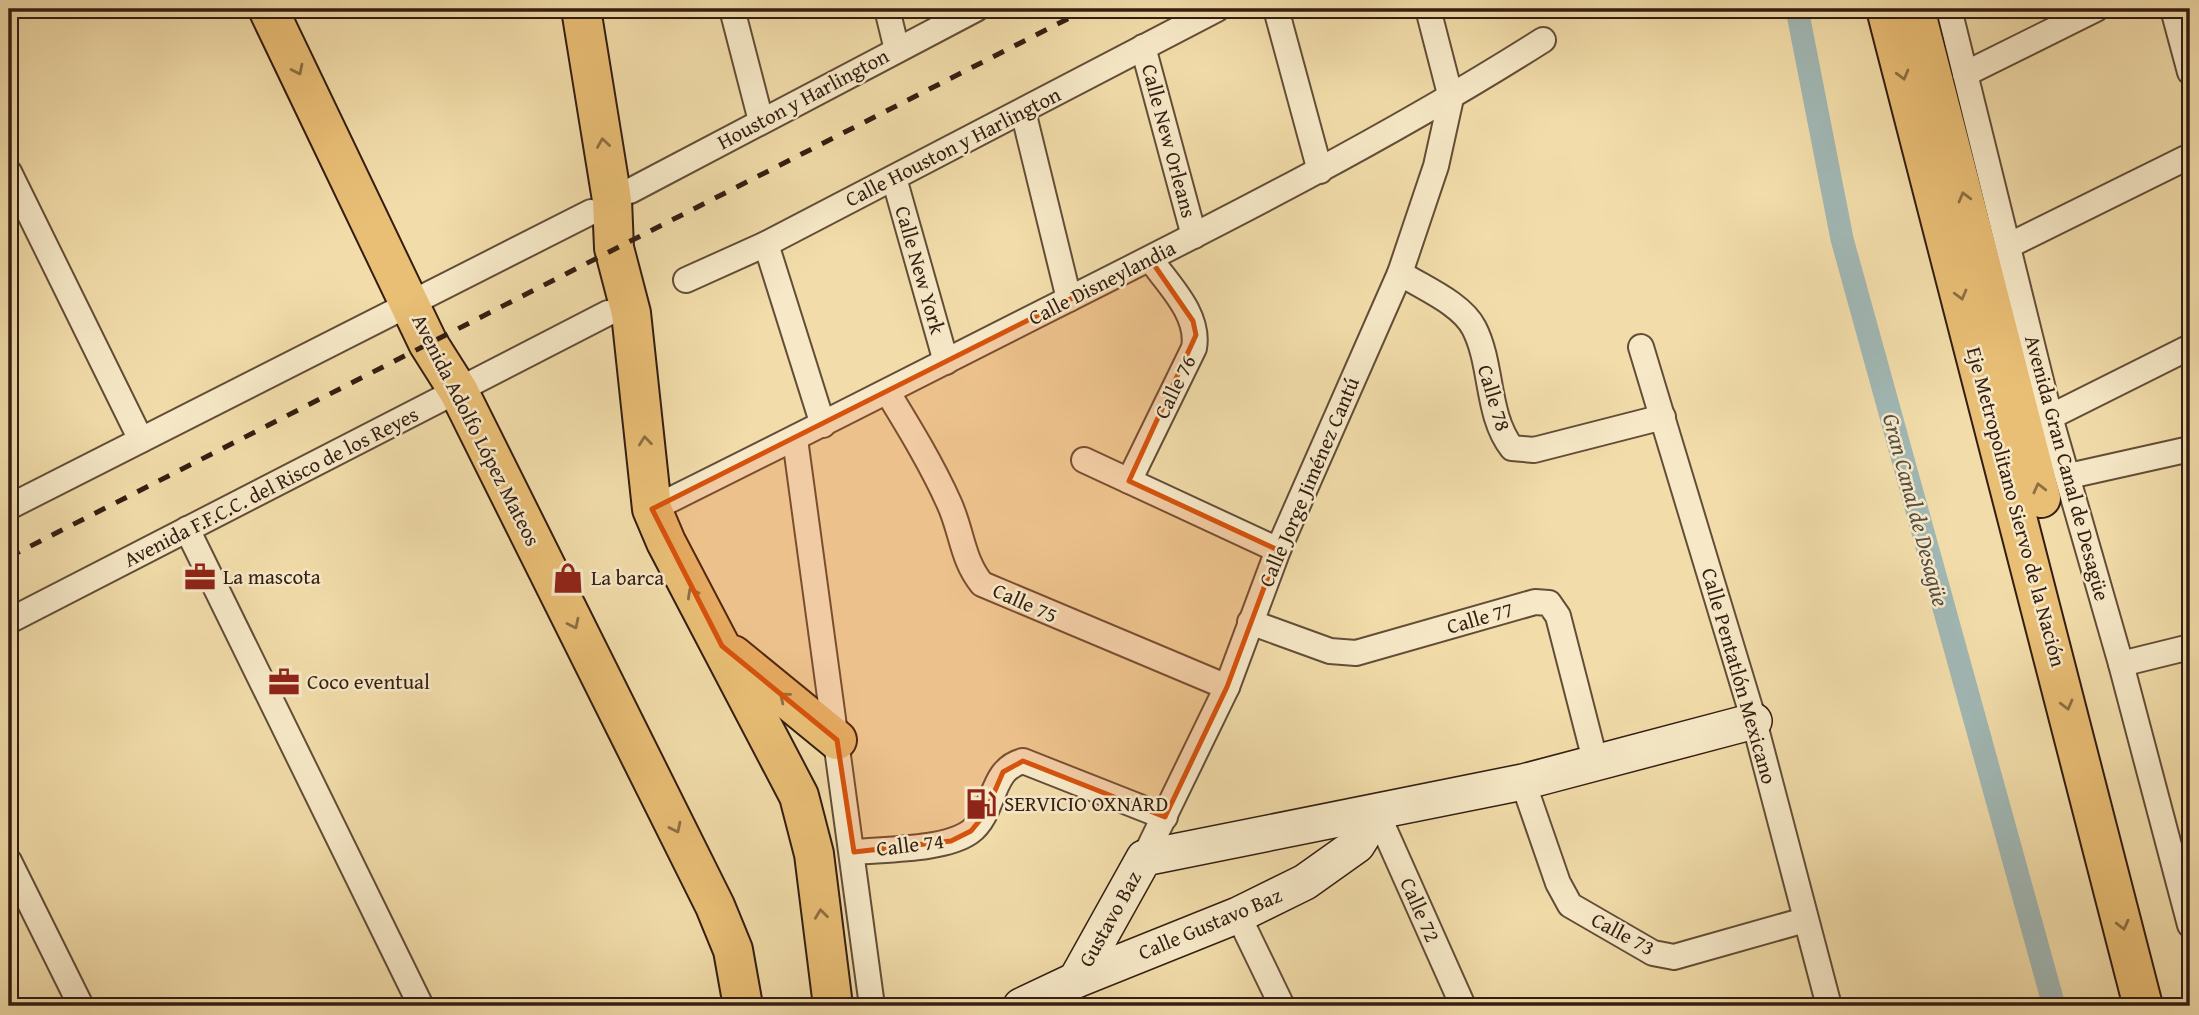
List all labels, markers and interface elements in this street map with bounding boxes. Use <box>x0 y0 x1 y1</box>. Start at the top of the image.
street label: Houston y Harlington <box>711 40 894 157</box>
street label: Calle New Orleans <box>1134 61 1205 221</box>
one-way arrow <box>290 63 304 75</box>
one-way arrow <box>1895 69 1909 81</box>
street label: Calle Houston y Harlington <box>840 79 1066 214</box>
one-way arrow <box>596 137 611 149</box>
one-way arrow <box>1958 191 1972 203</box>
street label: Calle New York <box>887 202 954 338</box>
street label: Calle Disneylandia <box>1023 232 1181 333</box>
one-way arrow <box>1953 289 1967 301</box>
street label: Avenida Adolfo López Mateos <box>404 308 549 551</box>
street label: Avenida Gran Canal de Desagüe <box>2017 332 2118 604</box>
street label: Eje Metropolitano Siervo de la Nación <box>1959 343 2074 671</box>
street label: Calle 76 <box>1146 349 1203 424</box>
street label: Calle 78 <box>1470 361 1519 435</box>
street label: Calle Jorge Jiménez Cantú <box>1250 371 1367 592</box>
street label: Avenida F.F.C.C. del Risco de los Reyes <box>118 398 424 575</box>
water label: Gran Canal de Desagüe <box>1875 410 1958 610</box>
one-way arrow <box>637 435 652 447</box>
one-way arrow <box>2033 482 2047 494</box>
office icon: La mascota <box>183 560 217 594</box>
place label: La mascota <box>223 561 321 592</box>
shop icon: La barca <box>551 561 585 595</box>
place label: La barca <box>591 562 664 593</box>
street label: Calle Pentatlón Mexicano <box>1694 564 1785 788</box>
street label: Calle 75 <box>988 575 1062 631</box>
one-way arrow <box>687 588 700 600</box>
street label: Calle 77 <box>1443 593 1517 642</box>
one-way arrow <box>566 617 580 629</box>
office icon: Coco eventual <box>267 665 301 699</box>
place label: Coco eventual <box>307 666 430 697</box>
one-way arrow <box>780 692 792 705</box>
one-way arrow <box>2059 699 2073 711</box>
fuel station icon: SERVICIO OXNARD <box>964 787 998 821</box>
place label: SERVICIO OXNARD <box>1004 788 1168 819</box>
one-way arrow <box>667 821 681 833</box>
street label: Calle 74 <box>874 825 945 864</box>
street label: Gustavo Baz <box>1070 865 1149 972</box>
street label: Calle 72 <box>1392 873 1448 947</box>
street label: Calle Gustavo Baz <box>1133 879 1286 968</box>
street label: Calle 73 <box>1586 904 1660 963</box>
one-way arrow <box>814 908 829 920</box>
one-way arrow <box>2115 919 2129 931</box>

